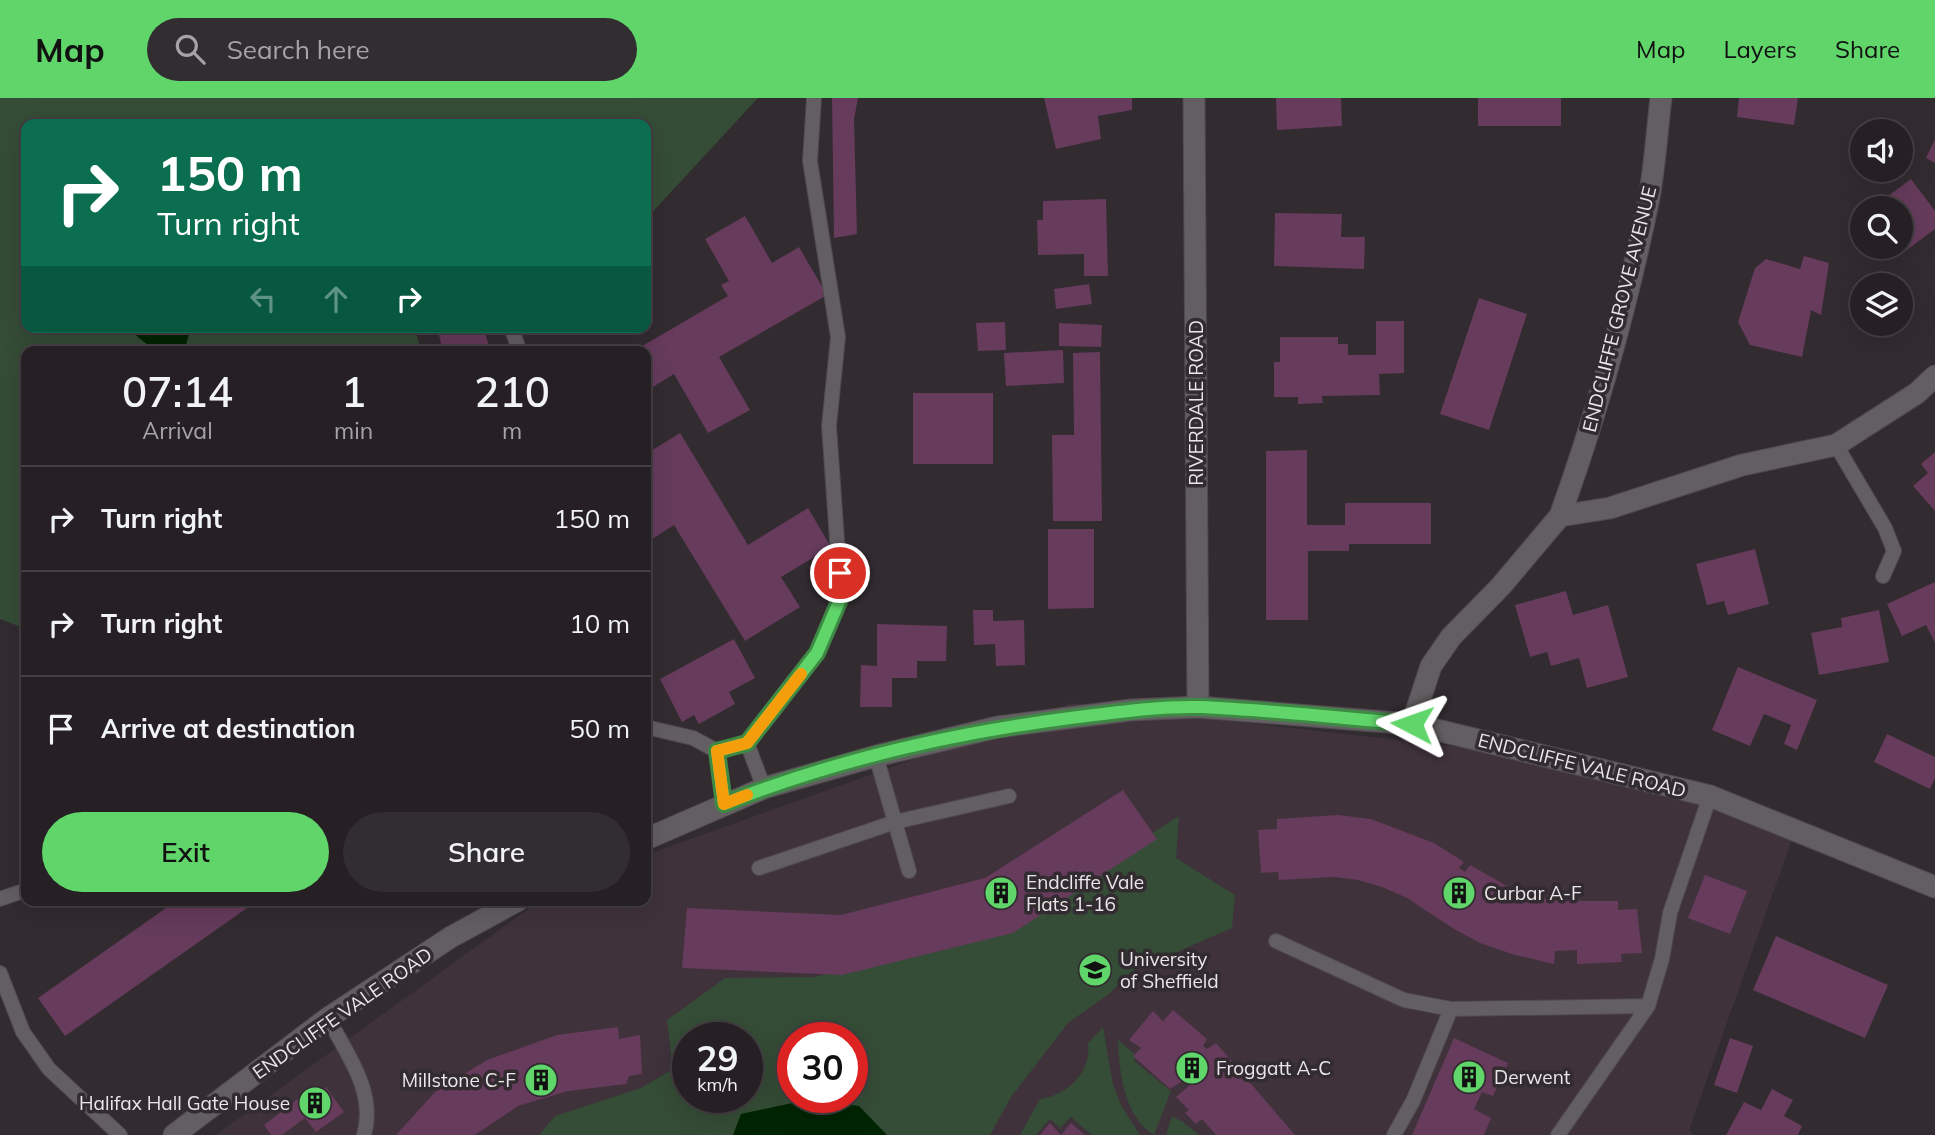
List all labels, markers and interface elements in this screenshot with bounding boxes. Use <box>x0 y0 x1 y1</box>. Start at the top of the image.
search box <box>147 18 637 81</box>
text: Map <box>35 29 105 70</box>
icon: search <box>171 30 209 68</box>
text: Search here <box>227 33 370 66</box>
text: Map <box>1636 34 1685 64</box>
text: Layers <box>1723 34 1797 64</box>
text: Share <box>1835 34 1900 64</box>
map controls <box>1850 119 1913 336</box>
button: sound <box>1850 119 1913 182</box>
text: 150 m <box>157 142 303 203</box>
icon: right <box>42 147 133 238</box>
street label: ENDCLIFFE GROVE AVENUE <box>1577 184 1661 434</box>
button: search <box>1850 196 1913 259</box>
text: Turn right <box>157 203 300 243</box>
button: layers <box>1850 273 1913 336</box>
icon: left <box>244 280 282 318</box>
icon: ahead <box>317 280 355 318</box>
icon: right <box>390 280 428 318</box>
street label: RIVERDALE ROAD <box>1184 320 1208 486</box>
text: 07:14 <box>122 365 233 418</box>
text: 1 <box>341 365 366 418</box>
text: 210 <box>474 365 550 418</box>
text: Arrival <box>142 416 213 445</box>
text: min <box>334 416 373 445</box>
text: m <box>502 416 522 445</box>
icon: right <box>42 500 80 538</box>
text: Turn right <box>101 502 222 535</box>
text: 150 m <box>554 502 630 535</box>
pin <box>810 543 870 603</box>
icon: arrive <box>821 554 859 592</box>
icon: right <box>42 605 80 643</box>
text: Turn right <box>101 607 222 640</box>
text: 10 m <box>569 607 630 640</box>
position arrow <box>1375 687 1449 761</box>
icon: arrive <box>42 710 80 748</box>
text: Arrive at destination <box>101 712 356 745</box>
text: 50 m <box>569 712 630 745</box>
street label: ENDCLIFFE VALE ROAD <box>1475 728 1689 802</box>
button: Exit <box>42 812 329 892</box>
button: Share <box>343 812 630 892</box>
place label: Endcliffe Vale Flats 1-16 <box>1026 870 1144 916</box>
building icon: Endcliffe Vale Flats 1-16 <box>982 874 1020 912</box>
building icon: Curbar A-F <box>1440 874 1478 912</box>
place label: Curbar A-F <box>1484 881 1582 905</box>
street label: ENDCLIFFE VALE ROAD <box>248 942 436 1084</box>
place label: University of Sheffield <box>1120 947 1219 993</box>
school or university icon: University of Sheffield <box>1076 951 1114 989</box>
speed limit sign: 30 <box>777 1022 868 1113</box>
text: 29 <box>696 1036 739 1080</box>
building icon: Froggatt A-C <box>1173 1049 1211 1087</box>
place label: Froggatt A-C <box>1216 1056 1331 1080</box>
building icon: Derwent <box>1450 1058 1488 1096</box>
building icon: Millstone C-F <box>522 1061 560 1099</box>
place label: Derwent <box>1494 1065 1571 1089</box>
place label: Millstone C-F <box>402 1068 516 1092</box>
text: km/h <box>697 1073 738 1096</box>
building icon: Halifax Hall Gate House <box>296 1084 334 1122</box>
place label: Halifax Hall Gate House <box>79 1091 290 1115</box>

